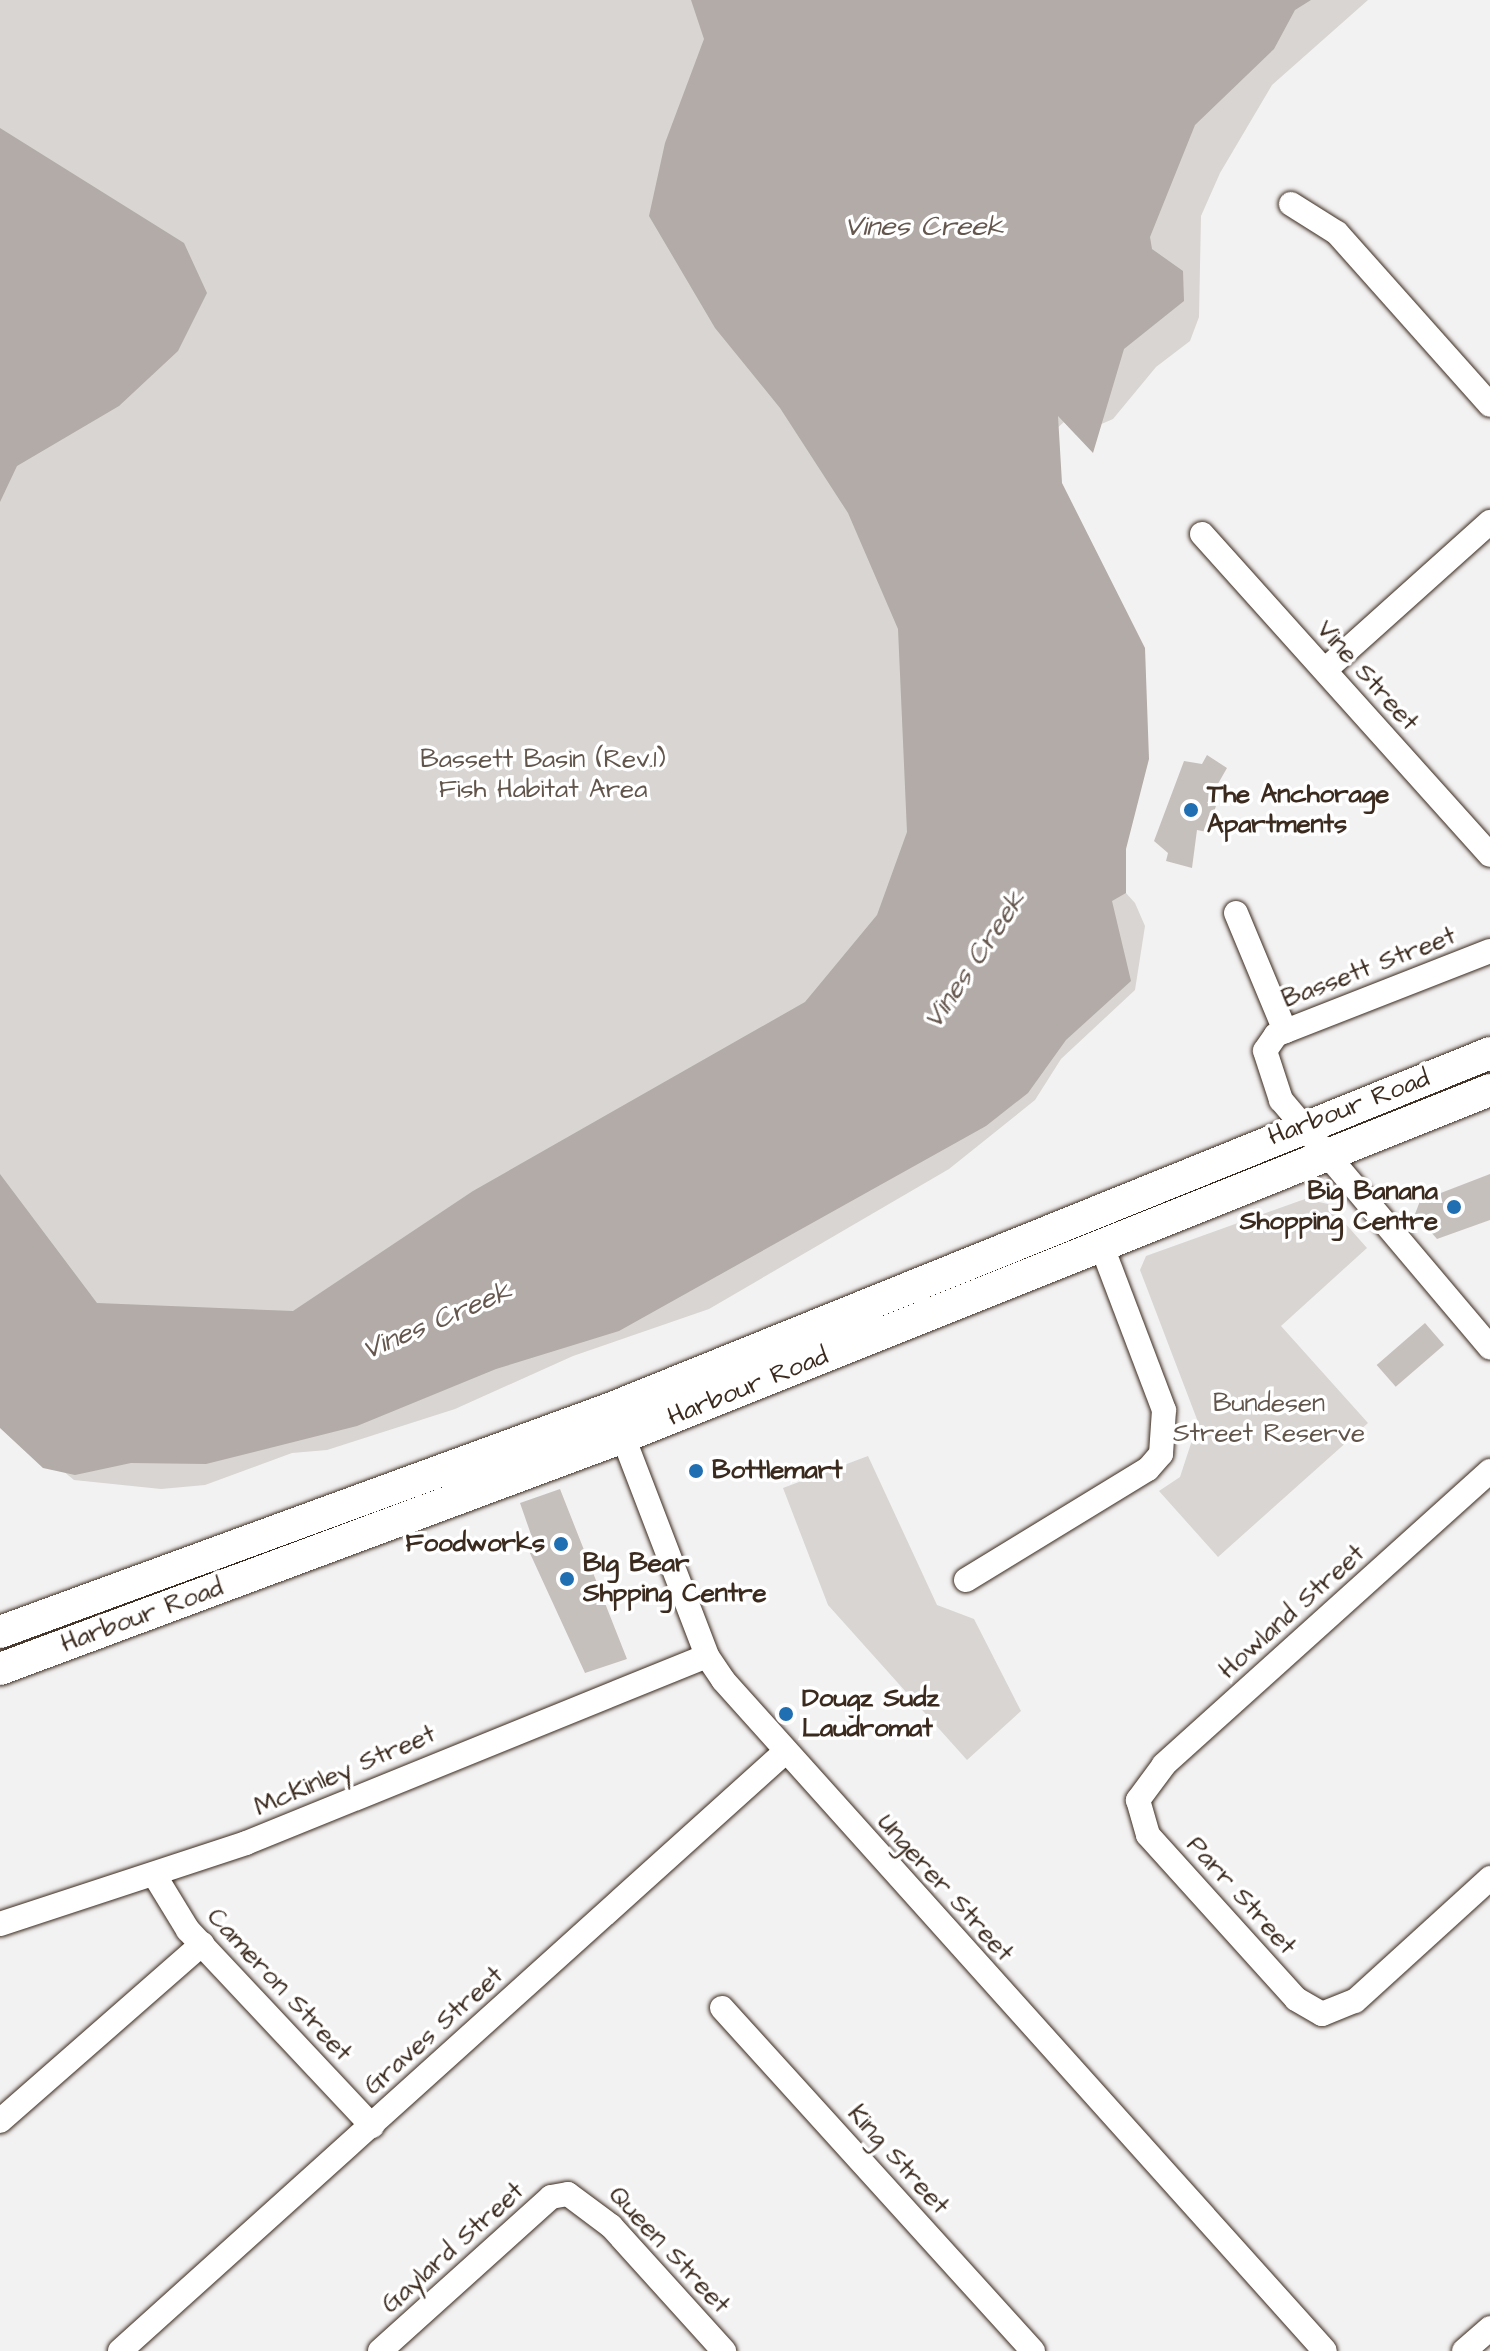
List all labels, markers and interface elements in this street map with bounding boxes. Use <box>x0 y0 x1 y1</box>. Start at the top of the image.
water label: Vines Creek <box>845 210 1003 244</box>
street label: Vine Street <box>1309 614 1425 738</box>
park label: Bassett Basin (Rev.1) Fish Habitat Area <box>420 744 666 806</box>
place label: The Anchorage Apartments <box>1207 779 1389 840</box>
marker: The Anchorage Apartments <box>1182 801 1200 819</box>
water label: Vines Creek <box>917 885 1033 1035</box>
street label: Bassett Street <box>1278 921 1460 1015</box>
street label: Harbour Road <box>1264 1063 1434 1153</box>
place label: Big Banana Shopping Centre <box>1240 1176 1438 1238</box>
marker: Big Banana Shopping Centre <box>1445 1198 1463 1216</box>
water label: Vines Creek <box>357 1274 517 1368</box>
street label: Harbour Road <box>663 1341 833 1433</box>
park label: Bundesen Street Reserve <box>1173 1388 1365 1450</box>
place label: Bottlemart <box>712 1455 843 1487</box>
marker: Bottlemart <box>687 1462 705 1480</box>
place label: Foodworks <box>405 1528 545 1560</box>
marker: Foodworks <box>552 1535 570 1553</box>
street label: Howland Street <box>1213 1538 1371 1686</box>
place label: BIg Bear Shpping Centre <box>583 1548 767 1610</box>
marker: BIg Bear Shpping Centre <box>558 1570 576 1588</box>
street label: Harbour Road <box>57 1572 227 1660</box>
place label: Dougz Sudz Laudromat <box>802 1683 939 1744</box>
marker: Dougz Sudz Laudromat <box>777 1705 795 1723</box>
street label: McKinley Street <box>250 1719 440 1823</box>
street label: Ungerer Street <box>870 1808 1020 1968</box>
street label: Parr Street <box>1180 1830 1302 1962</box>
street label: Cameron Street <box>200 1902 358 2068</box>
street label: Graves Street <box>358 1960 510 2102</box>
street label: King Street <box>841 2099 955 2221</box>
street label: Gaylard Street <box>375 2176 531 2320</box>
street label: Queen Street <box>602 2180 736 2320</box>

